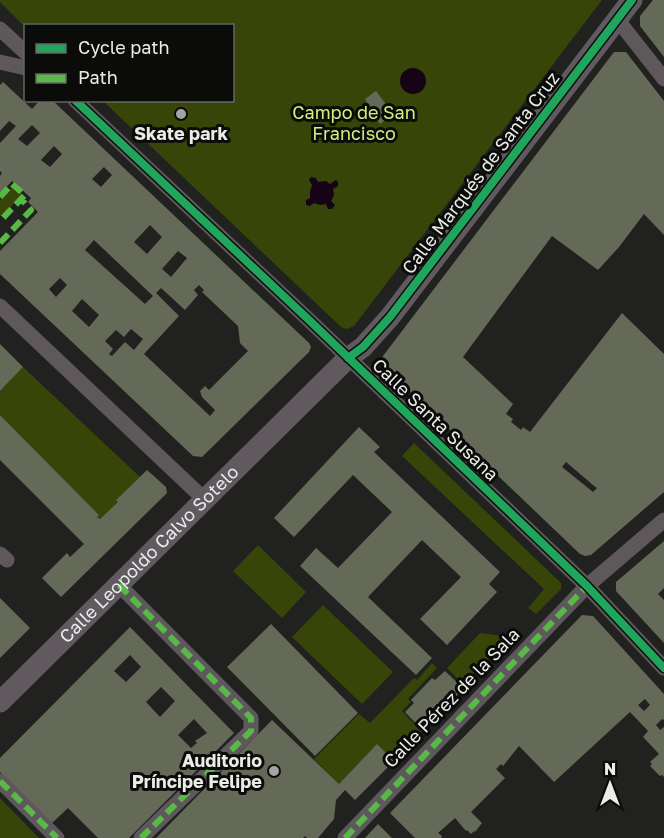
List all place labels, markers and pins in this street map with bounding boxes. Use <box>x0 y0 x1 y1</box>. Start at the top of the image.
marker: Skate park <box>174 107 188 121</box>
place label: Skate park <box>134 122 229 144</box>
place label: Auditorio Príncipe Felipe <box>132 749 262 792</box>
marker: Auditorio Príncipe Felipe <box>267 764 281 778</box>

